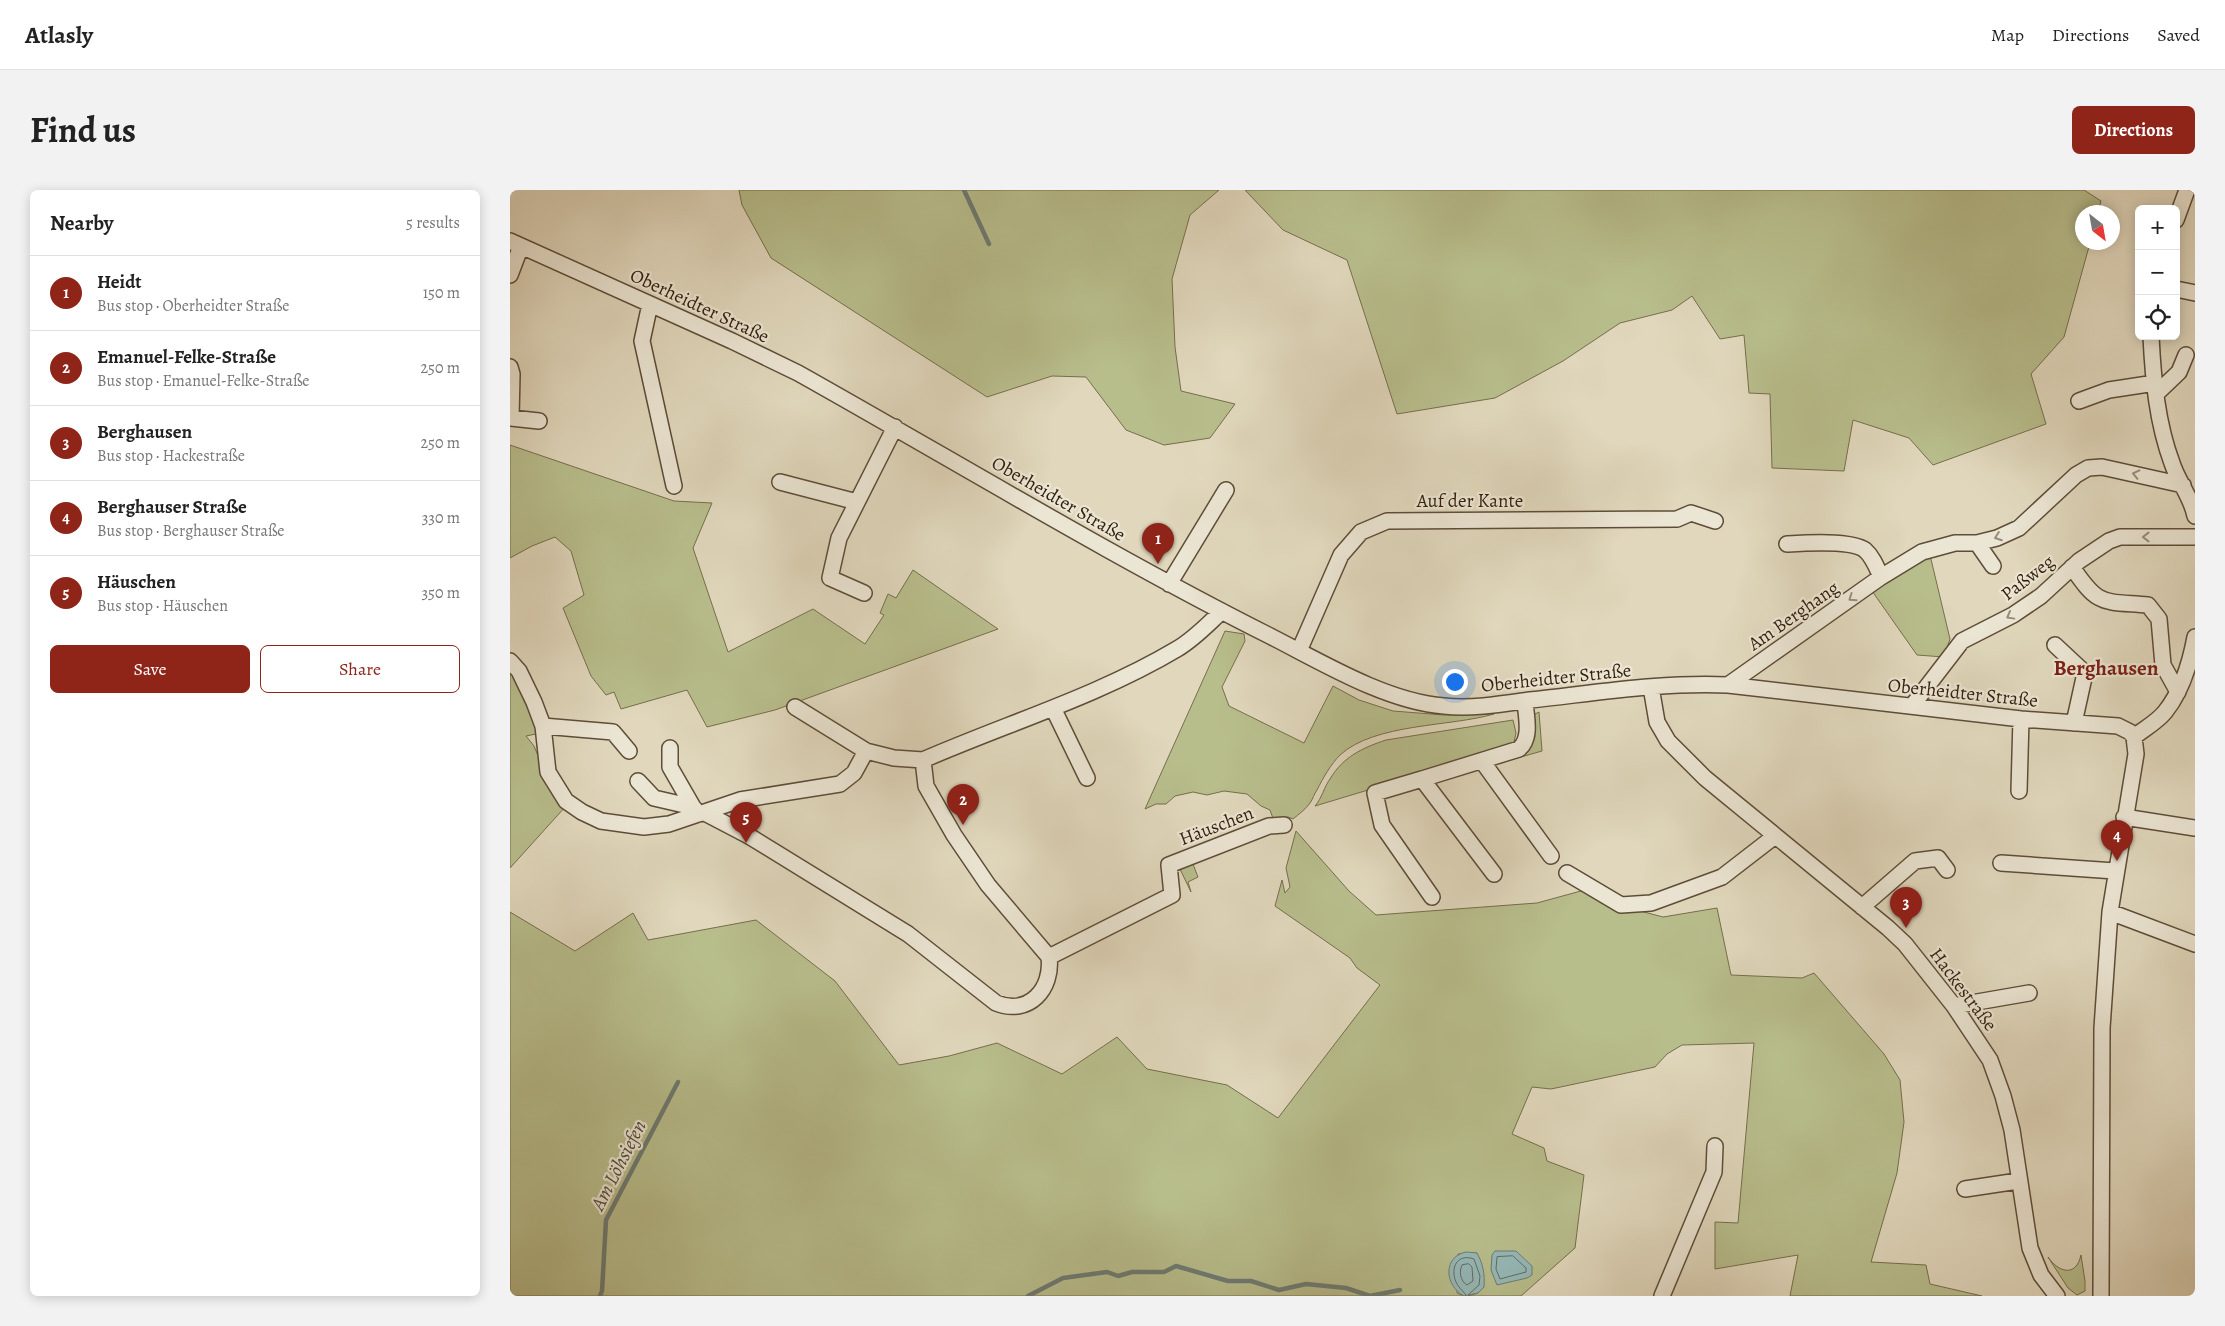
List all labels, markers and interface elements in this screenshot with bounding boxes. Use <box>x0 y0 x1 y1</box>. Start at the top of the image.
text: Atlasly <box>25 19 93 51</box>
text: Map <box>1991 23 2024 47</box>
text: Directions <box>2052 23 2129 47</box>
text: Saved <box>2157 23 2200 47</box>
text: Find us <box>30 106 136 154</box>
button: Directions <box>2072 106 2195 154</box>
north arrow <box>2075 205 2120 250</box>
map controls <box>2135 205 2180 340</box>
button: + <box>2135 205 2180 250</box>
text: Nearby <box>50 209 113 237</box>
text: 5 results <box>406 212 460 234</box>
button: − <box>2135 250 2180 295</box>
street label: Oberheidter Straße <box>626 262 773 350</box>
text: Heidt <box>97 269 142 295</box>
text: 1 <box>63 282 69 304</box>
text: 150 m <box>423 282 460 304</box>
text: Bus stop · Oberheidter Straße <box>97 295 289 317</box>
button: locate <box>2135 295 2180 340</box>
text: Emanuel-Felke-Straße <box>97 344 276 370</box>
text: 2 <box>62 357 70 379</box>
text: 250 m <box>421 357 460 379</box>
text: Bus stop · Emanuel-Felke-Straße <box>97 370 310 392</box>
text: Berghausen <box>97 419 192 445</box>
text: 3 <box>63 432 69 454</box>
text: 250 m <box>421 432 460 454</box>
text: Bus stop · Hackestraße <box>97 445 245 467</box>
street label: Oberheidter Straße <box>987 450 1130 548</box>
one-way arrow <box>2131 470 2140 480</box>
street label: Auf der Kante <box>1416 488 1523 514</box>
text: Berghauser Straße <box>97 494 247 520</box>
text: 4 <box>62 507 70 529</box>
text: 330 m <box>422 507 460 529</box>
text: Bus stop · Berghauser Straße <box>97 520 285 542</box>
pin: 1 <box>1142 523 1174 564</box>
one-way arrow <box>1995 531 2003 541</box>
one-way arrow <box>2142 532 2150 542</box>
street label: Paßweg <box>1996 548 2060 607</box>
text: Häuschen <box>97 569 176 595</box>
street label: Am Berghang <box>1742 575 1845 657</box>
text: 5 <box>63 582 69 604</box>
text: 350 m <box>421 582 460 604</box>
one-way arrow <box>1848 592 1858 601</box>
text: Bus stop · Häuschen <box>97 595 228 617</box>
one-way arrow <box>2007 610 2016 620</box>
button: Save <box>50 645 250 693</box>
button: Share <box>260 645 460 693</box>
district label: Berghausen <box>2053 654 2159 682</box>
street label: Oberheidter Straße <box>1480 657 1632 699</box>
your location <box>1442 669 1468 695</box>
street label: Oberheidter Straße <box>1887 672 2039 714</box>
pin: 2 <box>947 784 979 825</box>
street label: Häuschen <box>1175 800 1257 852</box>
pin: 5 <box>730 802 762 843</box>
pin: 4 <box>2101 820 2133 861</box>
pin: 3 <box>1890 887 1922 928</box>
street label: Hackestraße <box>1923 943 2003 1037</box>
water label: Am Löhsiefen <box>584 1116 653 1216</box>

